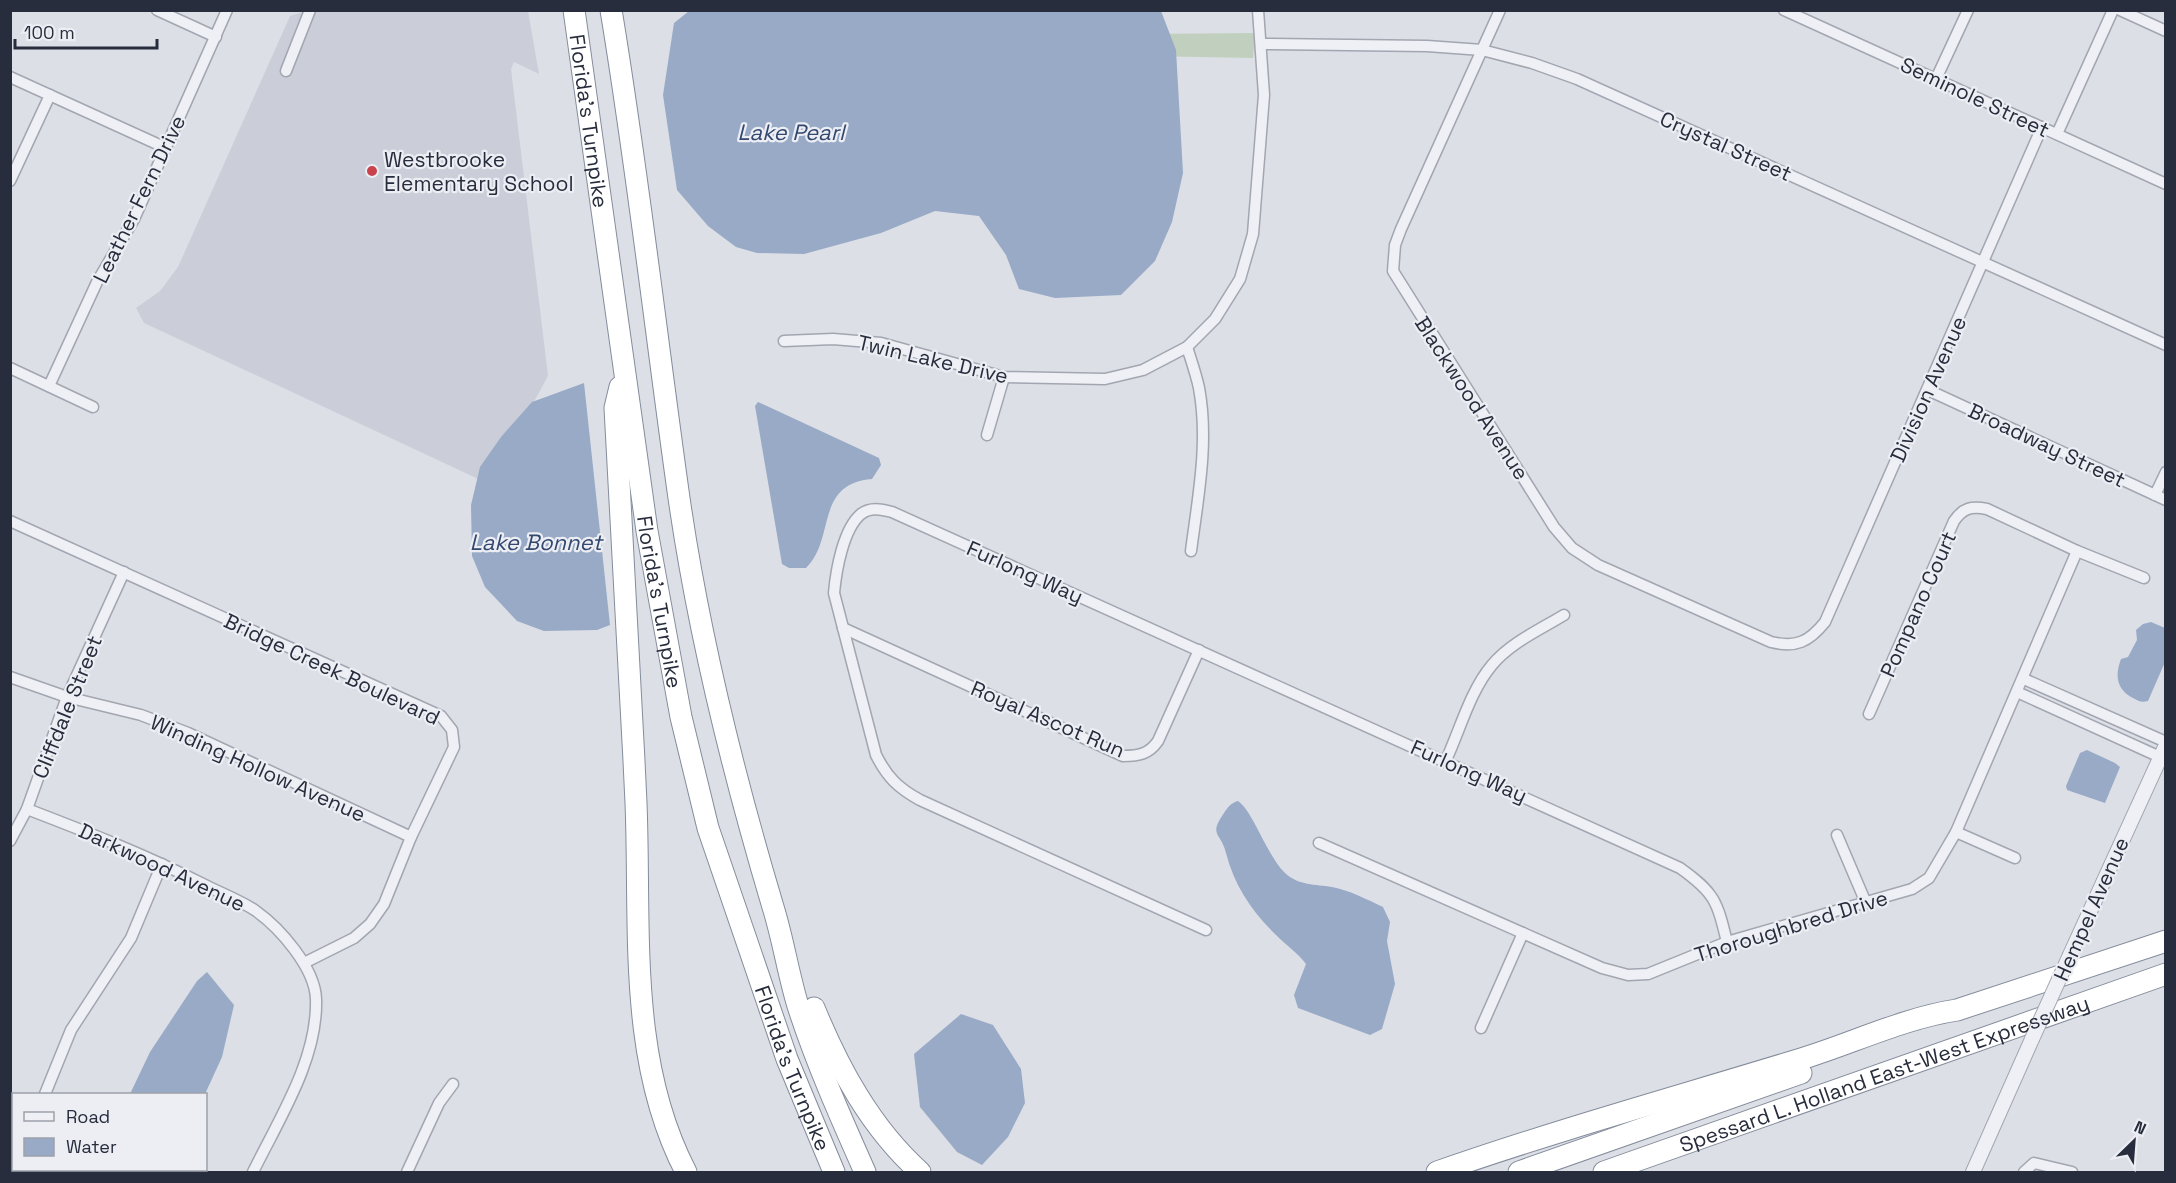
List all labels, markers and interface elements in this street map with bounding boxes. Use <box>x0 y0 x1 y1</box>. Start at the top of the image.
scale bar <box>15 12 158 50</box>
text: 100 m <box>24 21 75 44</box>
street label: Florida's Turnpike <box>564 32 615 209</box>
street label: Seminole Street <box>1896 51 2054 143</box>
street label: Crystal Street <box>1656 105 1796 187</box>
street label: Leather Fern Drive <box>87 111 191 287</box>
water label: Lake Pearl <box>738 118 847 146</box>
place label: Westbrooke Elementary School <box>384 146 574 197</box>
marker: Westbrooke Elementary School <box>365 164 379 178</box>
street label: Blackwood Avenue <box>1409 311 1535 485</box>
street label: Division Avenue <box>1884 312 1972 466</box>
street label: Twin Lake Drive <box>855 329 1011 389</box>
street label: Broadway Street <box>1964 397 2130 493</box>
street label: Florida's Turnpike <box>631 514 689 690</box>
street label: Pompano Court <box>1874 527 1962 681</box>
water label: Lake Bonnet <box>470 528 604 556</box>
street label: Furlong Way <box>963 534 1087 610</box>
street label: Bridge Creek Boulevard <box>220 607 444 731</box>
street label: Cliffdale Street <box>26 631 108 783</box>
street label: Royal Ascot Run <box>967 674 1129 764</box>
street label: Winding Hollow Avenue <box>146 708 370 828</box>
street label: Furlong Way <box>1407 733 1531 809</box>
street label: Darkwood Avenue <box>74 817 250 917</box>
street label: Hempel Avenue <box>2047 833 2135 985</box>
street label: Thoroughbred Drive <box>1691 884 1891 968</box>
street label: Florida's Turnpike <box>749 982 837 1155</box>
street label: Spessard L. Holland East-West Expressway <box>1676 989 2093 1158</box>
legend <box>12 1093 207 1171</box>
text: Road <box>66 1105 110 1128</box>
north arrow <box>2104 1111 2164 1171</box>
text: N <box>2131 1116 2149 1140</box>
text: Water <box>66 1135 117 1158</box>

